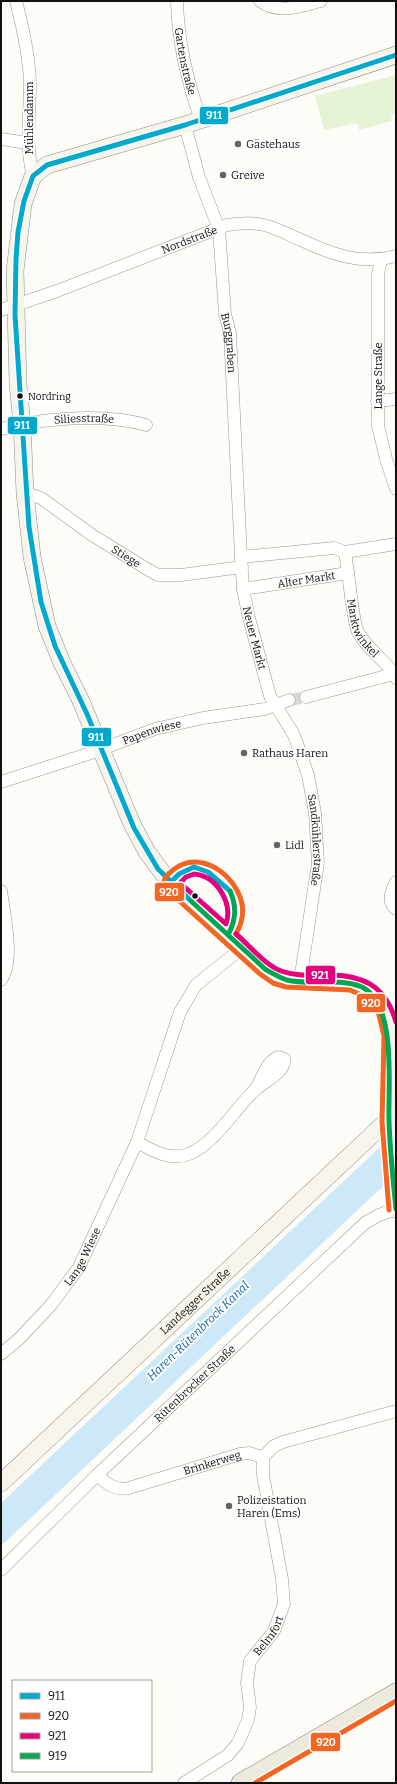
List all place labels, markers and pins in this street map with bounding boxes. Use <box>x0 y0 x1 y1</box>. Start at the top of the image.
place label: Gästehaus <box>246 138 300 151</box>
marker: Gästehaus <box>233 139 243 149</box>
place label: Greive <box>231 169 264 182</box>
marker: Greive <box>218 170 228 180</box>
marker: Nordring <box>15 391 25 401</box>
place label: Nordring <box>28 391 71 403</box>
place label: Rathaus Haren <box>252 747 328 760</box>
marker: Rathaus Haren <box>239 748 249 758</box>
place label: Lidl <box>285 839 304 852</box>
marker: Lidl <box>272 840 282 850</box>
unlabelled marker <box>190 891 200 901</box>
place label: Polizeistation Haren (Ems) <box>237 1494 306 1520</box>
marker: Polizeistation Haren (Ems) <box>224 1501 234 1511</box>

